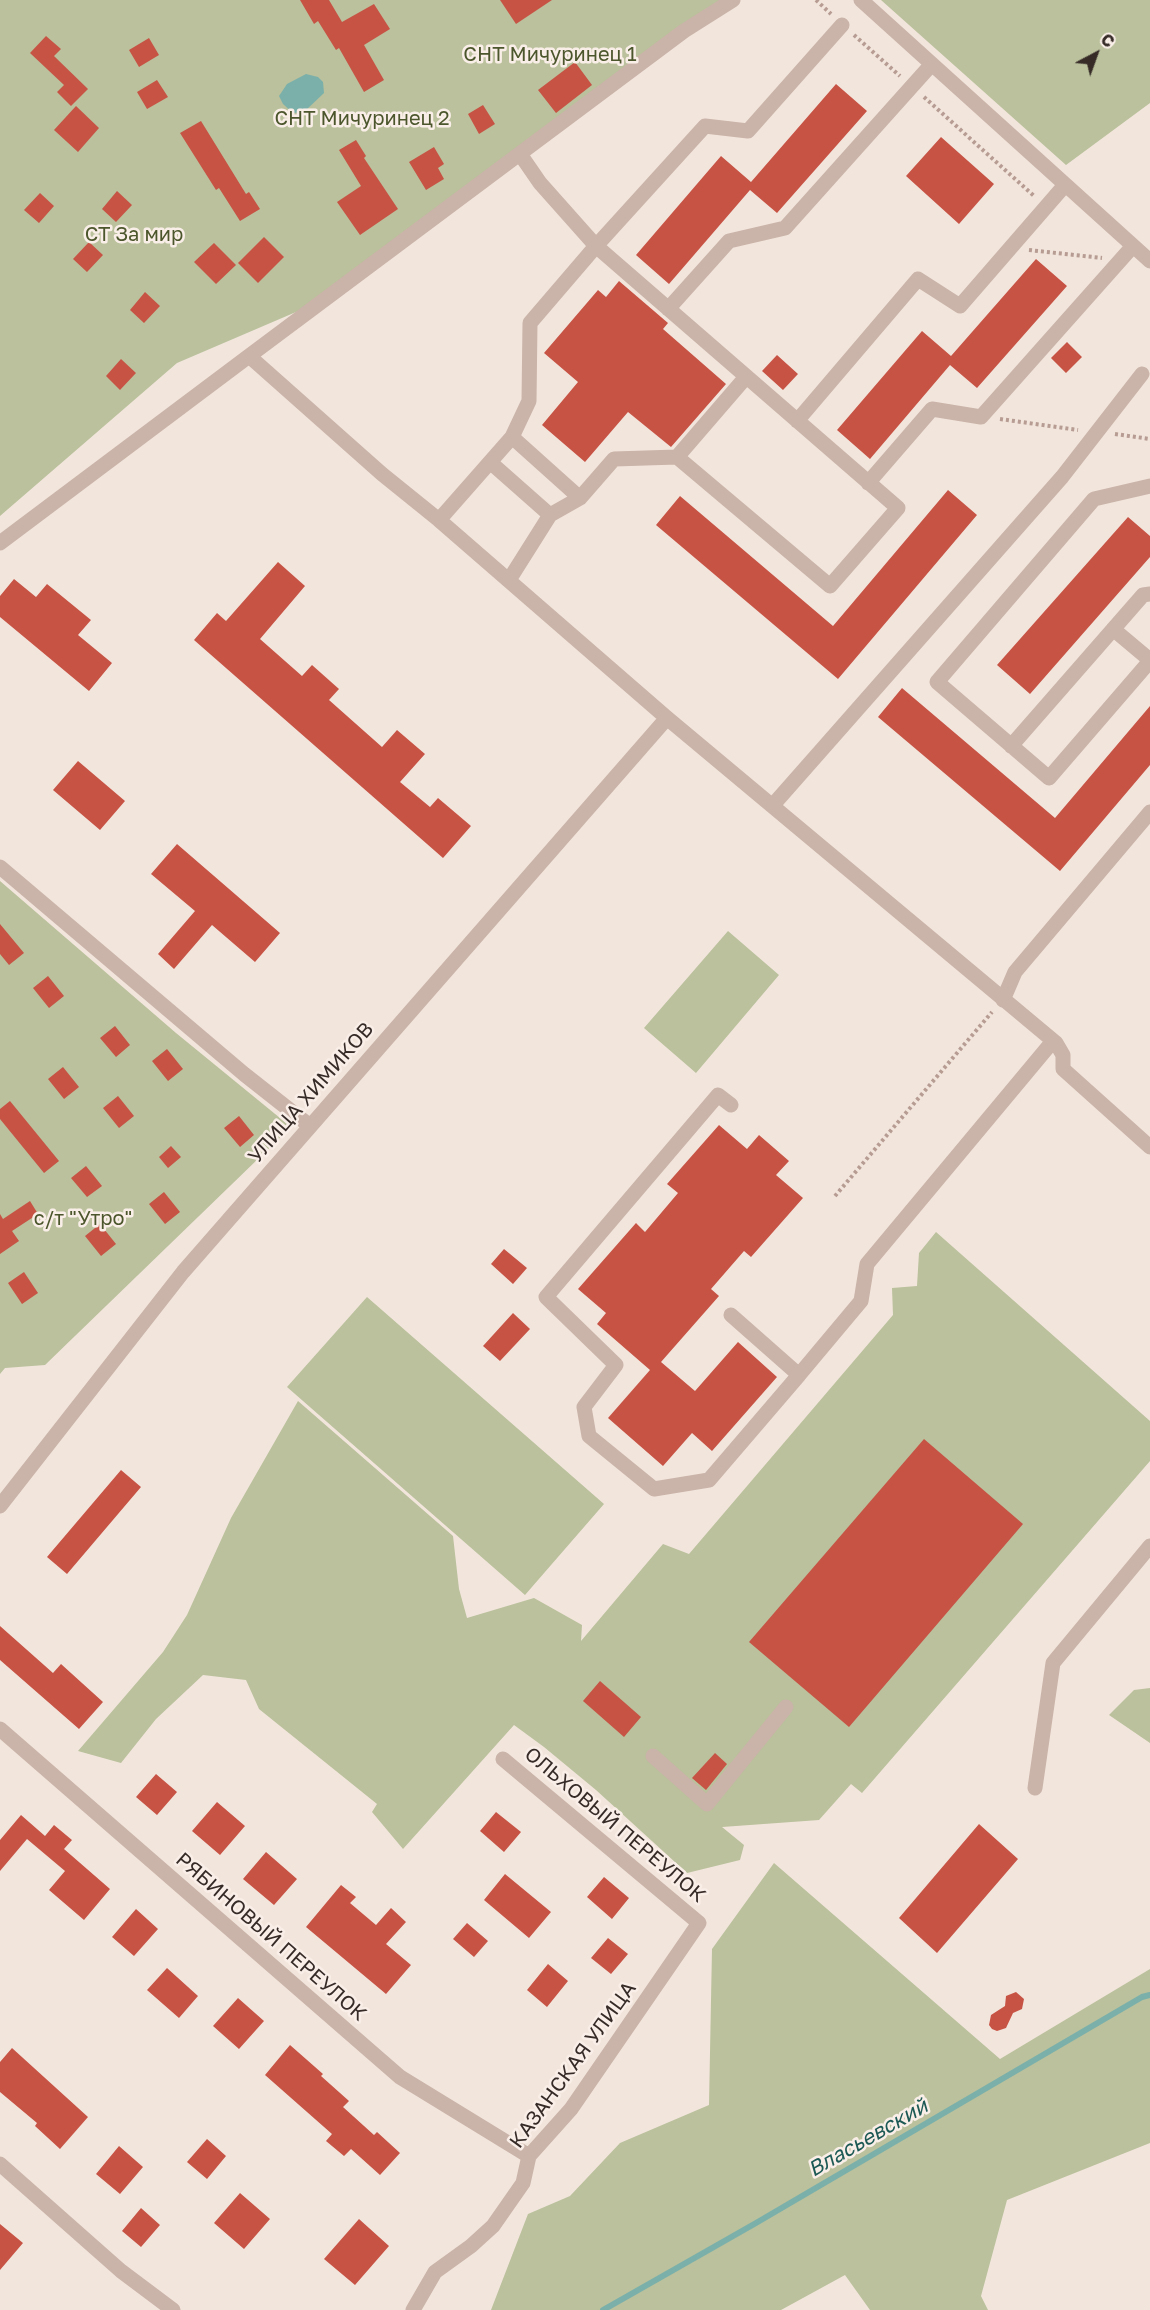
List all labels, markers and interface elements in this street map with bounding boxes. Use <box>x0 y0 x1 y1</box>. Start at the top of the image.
north arrow <box>1066 24 1126 84</box>
text: С <box>1097 29 1119 52</box>
park label: СНТ Мичуринец 1 <box>463 43 637 67</box>
park label: СНТ Мичуринец 2 <box>274 107 450 131</box>
park label: СТ За мир <box>85 223 183 247</box>
street label: УЛИЦА ХИМИКОВ <box>243 1018 379 1168</box>
park label: с/т "Утро" <box>34 1207 132 1231</box>
street label: ОЛЬХОВЫЙ ПЕРЕУЛОК <box>520 1742 710 1908</box>
street label: РЯБИНОВЫЙ ПЕРЕУЛОК <box>171 1848 371 2026</box>
street label: КАЗАНСКАЯ УЛИЦА <box>505 1977 641 2153</box>
water label: Власьевский <box>804 2094 932 2182</box>

